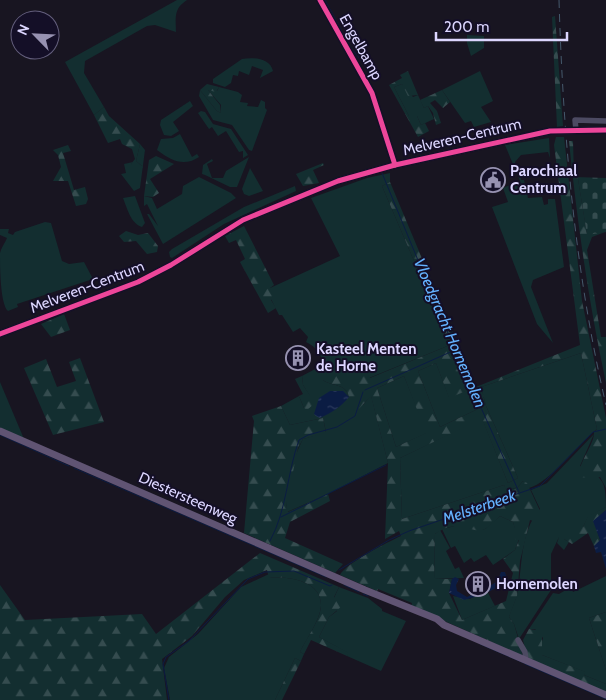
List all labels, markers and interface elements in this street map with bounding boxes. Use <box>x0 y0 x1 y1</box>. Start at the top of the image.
north arrow <box>10 10 60 60</box>
scale bar <box>436 10 567 42</box>
street label: Engelbamp <box>336 11 386 83</box>
text: 200 m <box>444 18 489 36</box>
text: N <box>13 22 33 38</box>
street label: Melveren-Centrum <box>401 115 523 159</box>
place label: Parochiaal Centrum <box>510 162 577 197</box>
public building icon: Parochiaal Centrum <box>480 167 506 193</box>
water label: Vloedgracht Hornemolen <box>410 255 490 411</box>
street label: Melveren-Centrum <box>27 257 147 317</box>
place label: Kasteel Menten de Horne <box>316 340 416 375</box>
building icon: Kasteel Menten de Horne <box>285 345 311 371</box>
street label: Diestersteenweg <box>136 468 241 528</box>
water label: Melsterbeek <box>439 485 519 529</box>
building icon: Hornemolen <box>465 571 491 597</box>
place label: Hornemolen <box>496 575 578 593</box>

